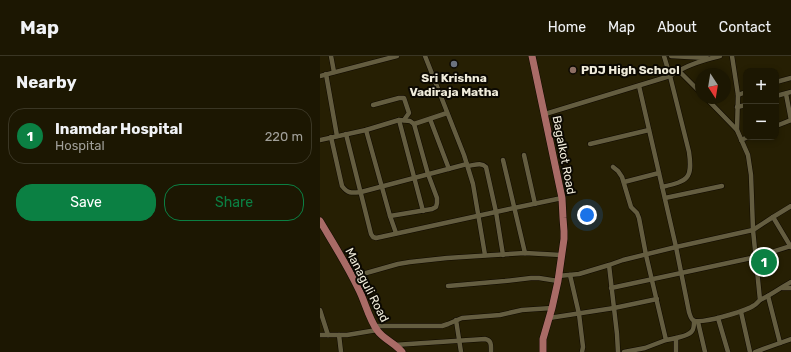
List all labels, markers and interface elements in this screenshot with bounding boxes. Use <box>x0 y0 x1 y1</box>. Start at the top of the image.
text: Map <box>20 16 59 39</box>
text: Home <box>548 19 586 36</box>
text: Map <box>608 19 635 36</box>
text: About <box>657 19 697 36</box>
text: Contact <box>719 19 771 36</box>
marker: Sri Krishna Vadiraja Matha <box>449 59 459 69</box>
place label: PDJ High School <box>581 63 680 77</box>
marker: PDJ High School <box>568 65 578 75</box>
north arrow <box>695 68 731 104</box>
map controls <box>743 68 779 140</box>
button: + <box>743 68 779 104</box>
place label: Sri Krishna Vadiraja Matha <box>409 71 499 99</box>
text: Nearby <box>16 72 77 92</box>
button: − <box>743 104 779 140</box>
street label: Bagalkot Road <box>549 114 579 196</box>
text: Inamdar Hospital <box>55 120 183 138</box>
text: 1 <box>27 129 33 144</box>
text: 220 m <box>265 129 303 144</box>
text: Hospital <box>55 138 105 153</box>
button: Save <box>16 184 156 221</box>
button: Share <box>164 184 304 221</box>
your location <box>577 205 597 225</box>
street label: Managuli Road <box>342 245 392 325</box>
pin: 1 <box>751 247 777 277</box>

